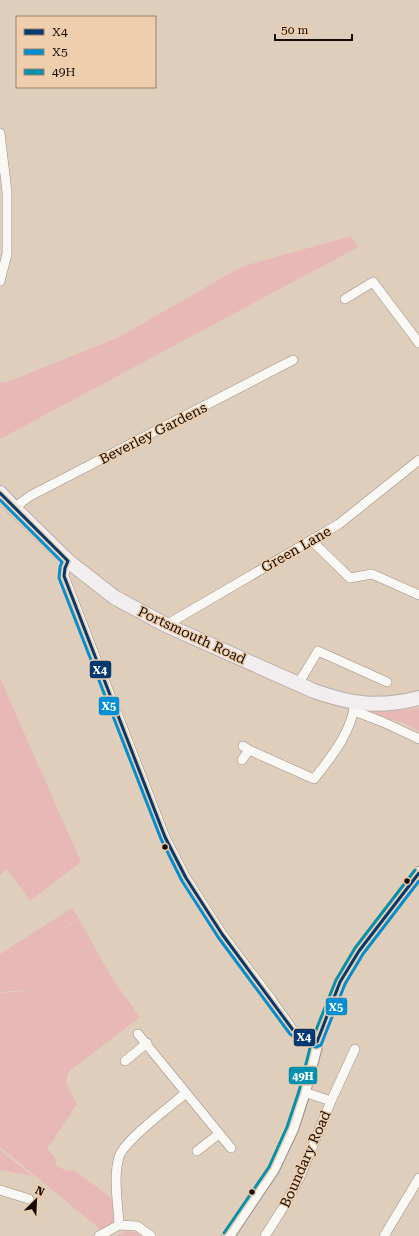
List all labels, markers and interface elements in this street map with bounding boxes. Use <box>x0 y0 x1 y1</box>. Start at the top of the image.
legend <box>16 16 156 88</box>
scale bar <box>275 16 352 42</box>
text: 50 m <box>281 23 308 37</box>
text: X4 <box>52 25 68 39</box>
text: X5 <box>52 45 68 59</box>
text: 49H <box>52 65 75 79</box>
street label: Beverley Gardens <box>97 399 210 467</box>
street label: Green Lane <box>258 522 334 575</box>
street label: Portsmouth Road <box>135 603 249 667</box>
line badge: X4 <box>89 660 112 679</box>
text: X4 <box>93 664 108 677</box>
line badge: X5 <box>98 696 120 716</box>
text: X5 <box>102 700 116 713</box>
unlabelled marker <box>160 842 170 852</box>
unlabelled marker <box>402 876 412 886</box>
line badge: X5 <box>325 997 348 1016</box>
text: X5 <box>329 1001 343 1014</box>
line badge: X4 <box>293 1028 316 1047</box>
text: X4 <box>297 1031 312 1044</box>
line badge: 49H <box>288 1066 318 1085</box>
text: 49H <box>292 1070 314 1083</box>
street label: Boundary Road <box>276 1108 334 1210</box>
north arrow <box>16 1180 56 1220</box>
text: N <box>33 1184 47 1199</box>
unlabelled marker <box>247 1187 257 1197</box>

